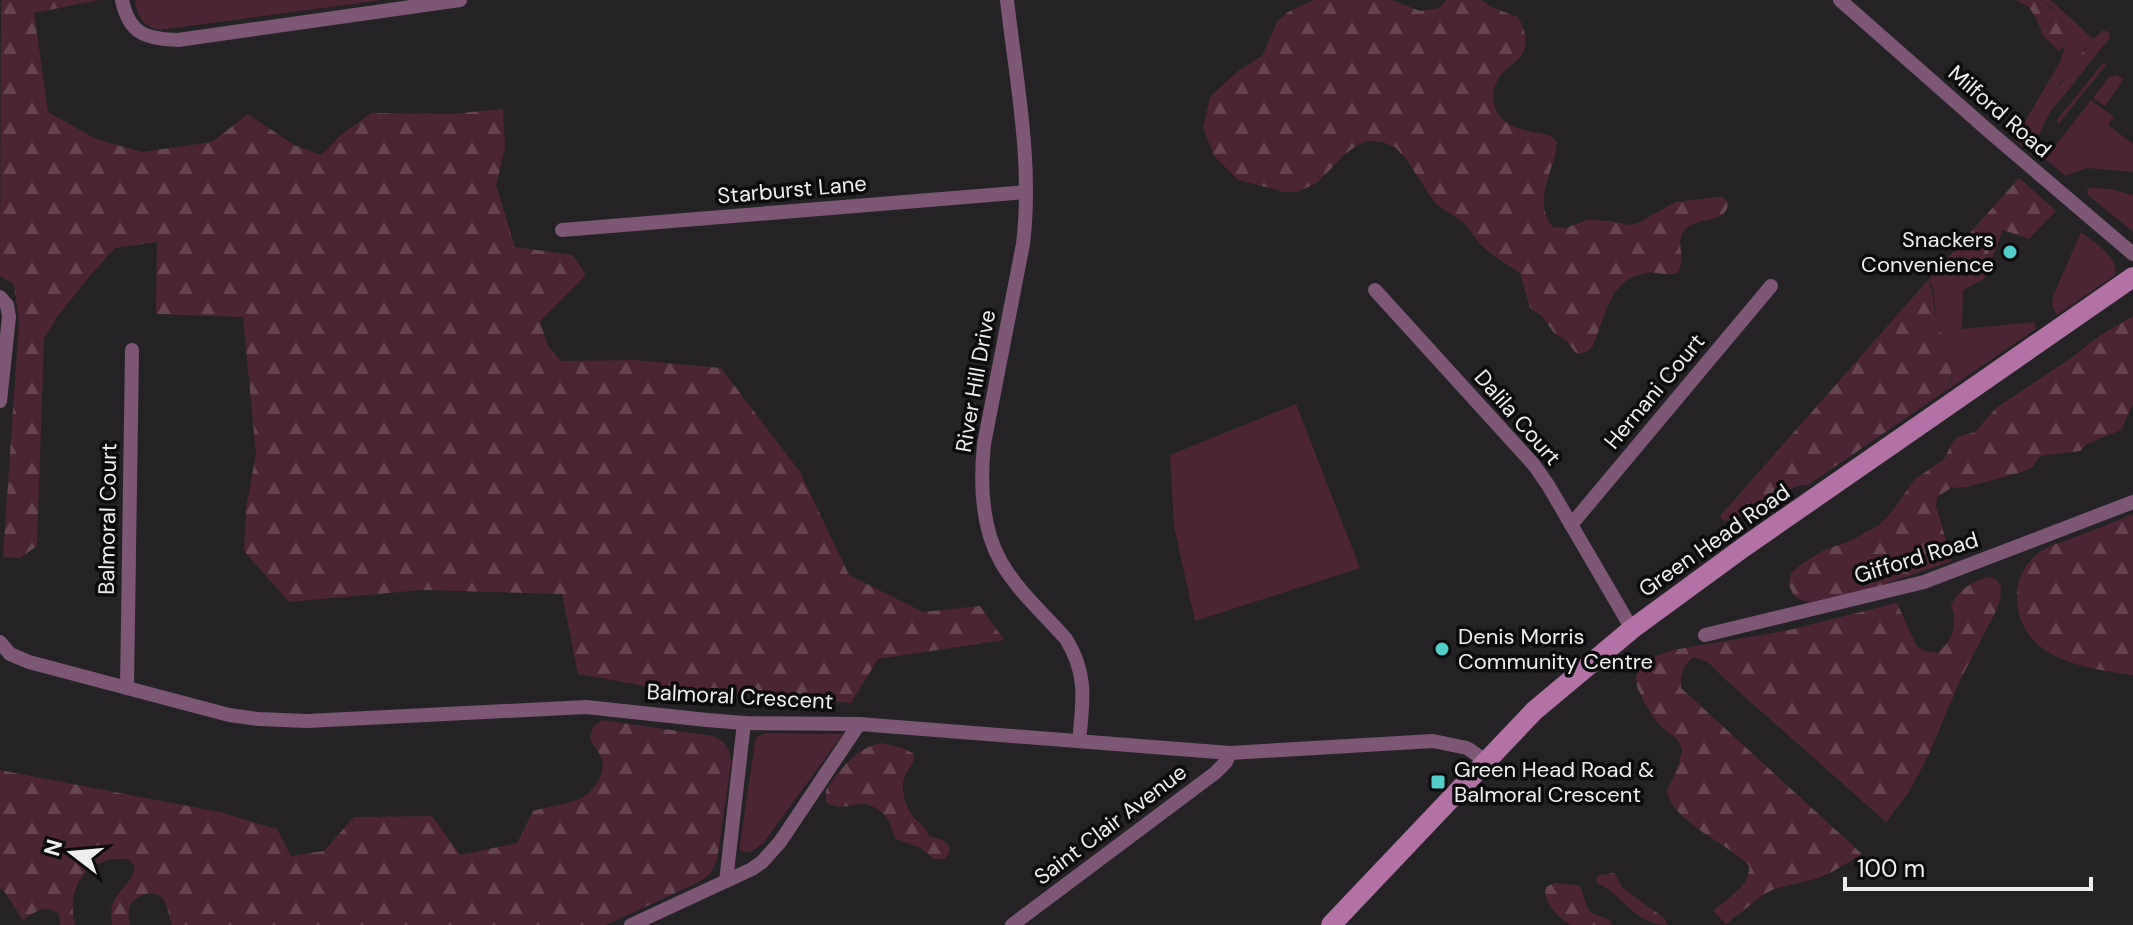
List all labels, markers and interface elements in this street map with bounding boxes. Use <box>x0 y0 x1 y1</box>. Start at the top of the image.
street label: Milford Road <box>1942 59 2057 164</box>
street label: Starburst Lane <box>716 169 868 210</box>
place label: Snackers Convenience <box>1861 225 1994 279</box>
marker: Snackers Convenience <box>2001 243 2019 261</box>
street label: River Hill Drive <box>949 308 1002 454</box>
street label: Hernani Court <box>1598 328 1711 455</box>
street label: Dalila Court <box>1468 363 1567 471</box>
street label: Balmoral Court <box>92 443 123 595</box>
street label: Green Head Road <box>1633 477 1796 603</box>
street label: Gifford Road <box>1851 525 1982 590</box>
place label: Denis Morris Community Centre <box>1458 622 1653 676</box>
marker: Denis Morris Community Centre <box>1433 640 1451 658</box>
street label: Balmoral Crescent <box>646 677 834 716</box>
place label: Green Head Road & Balmoral Crescent <box>1454 755 1654 809</box>
street label: Saint Clair Avenue <box>1028 758 1192 891</box>
marker: Green Head Road & Balmoral Crescent <box>1429 773 1447 791</box>
north arrow <box>32 813 112 893</box>
text: N <box>37 836 69 859</box>
scale bar <box>1845 841 2091 891</box>
text: 100 m <box>1857 853 1925 884</box>

